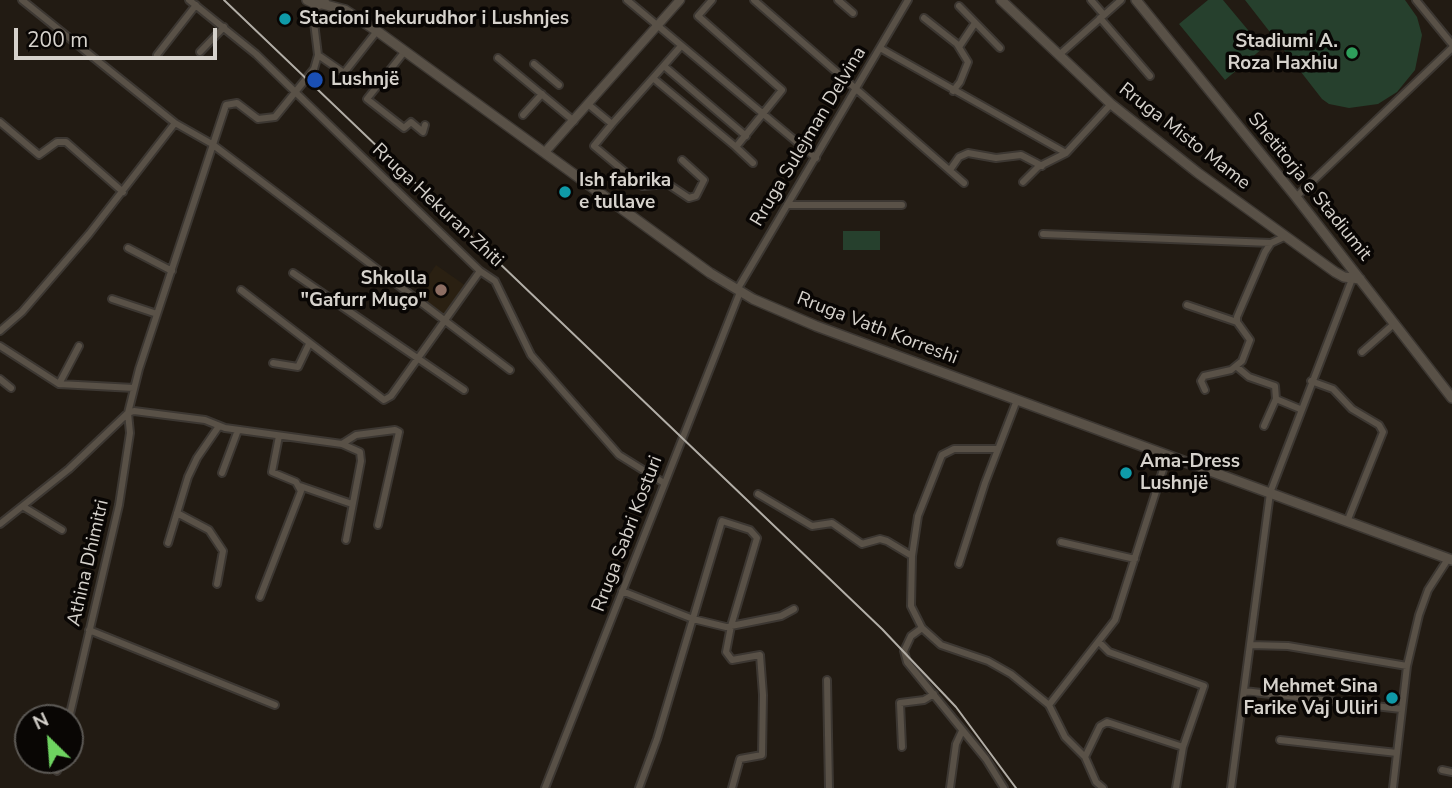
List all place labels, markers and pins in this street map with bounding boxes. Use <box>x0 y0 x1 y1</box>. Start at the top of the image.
place label: Stacioni hekurudhor i Lushnjes <box>299 8 569 30</box>
marker: Stacioni hekurudhor i Lushnjes <box>277 11 293 27</box>
place label: Stadiumi A. Roza Haxhiu <box>1228 31 1338 75</box>
marker: Stadiumi A. Roza Haxhiu <box>1344 45 1360 61</box>
place label: Lushnjë <box>331 69 399 91</box>
marker: Lushnjë <box>305 70 325 90</box>
place label: Ish fabrika e tullave <box>579 170 671 214</box>
marker: Ish fabrika e tullave <box>557 184 573 200</box>
place label: Shkolla "Gafurr Muço" <box>300 268 427 312</box>
marker: Shkolla "Gafurr Muço" <box>433 282 449 298</box>
place label: Ama-Dress Lushnjë <box>1140 451 1240 495</box>
marker: Ama-Dress Lushnjë <box>1118 465 1134 481</box>
place label: Mehmet Sina Farike Vaj Ulliri <box>1243 676 1378 720</box>
marker: Mehmet Sina Farike Vaj Ulliri <box>1384 690 1400 706</box>

